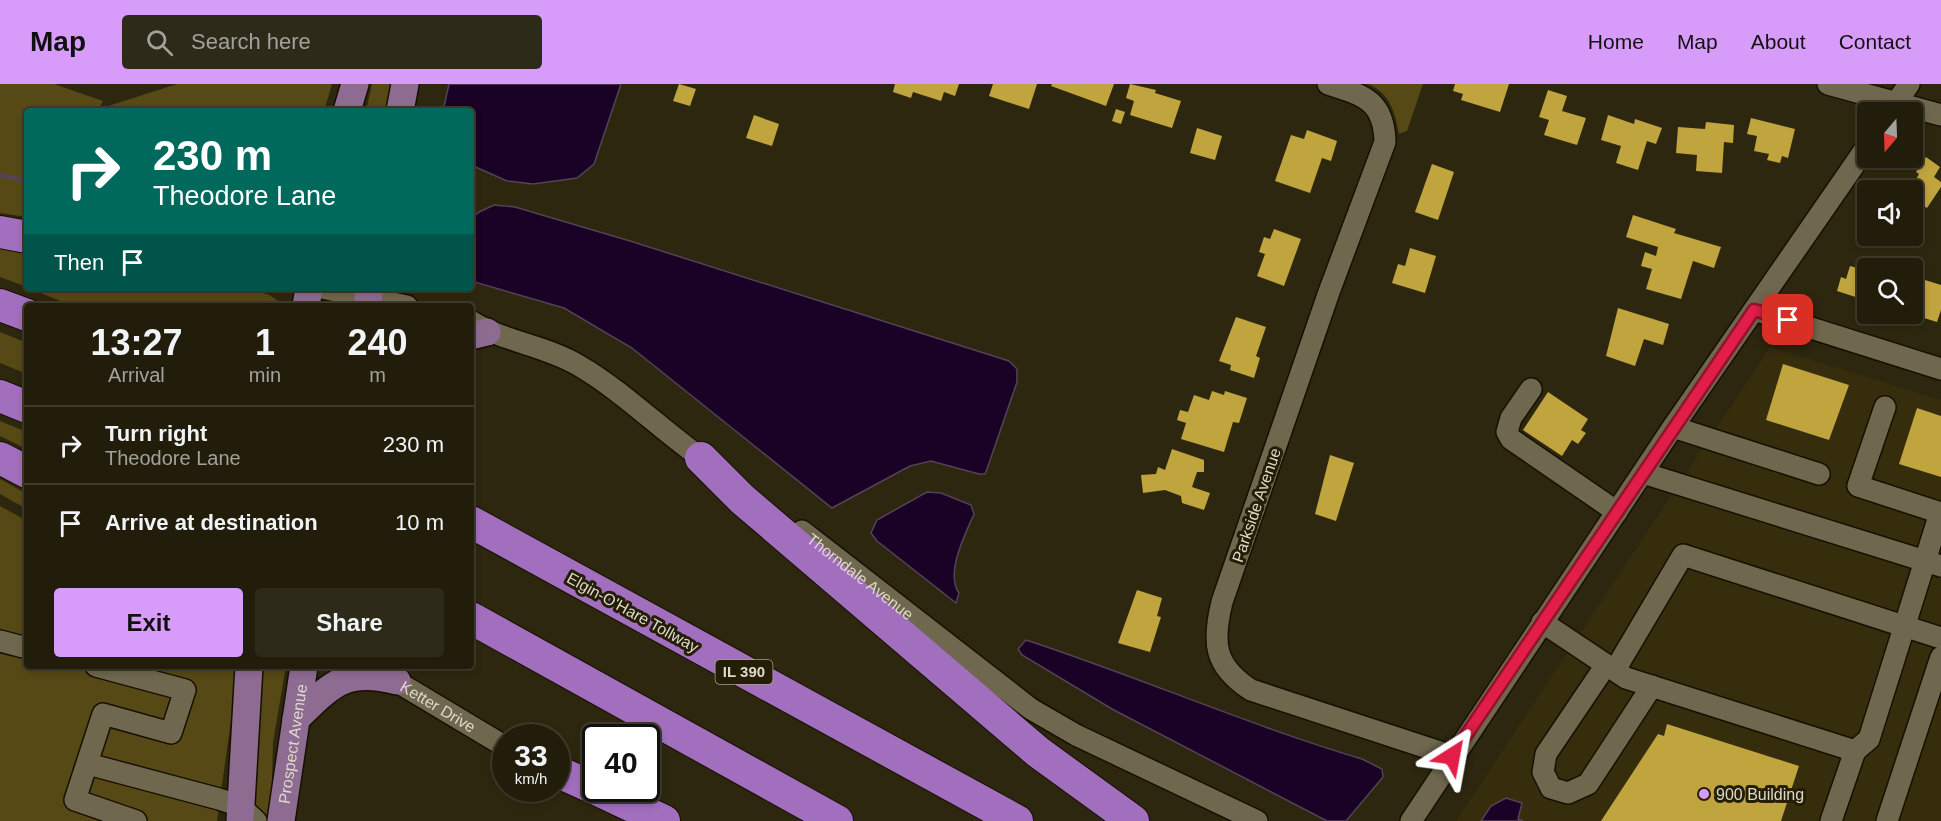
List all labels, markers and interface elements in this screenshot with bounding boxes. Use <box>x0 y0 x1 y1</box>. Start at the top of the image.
search box <box>122 15 542 69</box>
text: Map <box>30 26 86 57</box>
icon: search <box>143 26 176 59</box>
text: Search here <box>191 29 311 54</box>
text: Home <box>1588 30 1644 53</box>
text: Map <box>1677 30 1718 53</box>
text: About <box>1751 30 1806 53</box>
text: Contact <box>1839 30 1911 53</box>
north arrow <box>1857 102 1923 168</box>
map controls <box>1857 102 1923 324</box>
icon: right <box>54 132 132 210</box>
text: 230 m <box>153 132 272 179</box>
button: sound <box>1857 180 1923 246</box>
text: Theodore Lane <box>153 181 336 211</box>
icon: arrive <box>116 246 149 279</box>
text: Then <box>54 250 104 275</box>
button: search <box>1857 258 1923 324</box>
pin <box>1762 294 1813 345</box>
icon: arrive <box>1771 303 1804 336</box>
text: 13:27 <box>90 322 182 363</box>
text: 1 <box>255 322 275 363</box>
text: 240 <box>347 322 408 363</box>
text: Arrival <box>108 364 165 386</box>
text: min <box>249 364 281 386</box>
text: m <box>369 364 386 386</box>
text: Turn right <box>105 421 207 446</box>
icon: right <box>54 429 87 462</box>
text: 230 m <box>383 432 444 457</box>
street label: Parkside Avenue <box>1229 446 1284 565</box>
text: Theodore Lane <box>105 447 241 469</box>
icon: arrive <box>54 507 87 540</box>
text: Arrive at destination <box>105 510 318 535</box>
text: 10 m <box>395 510 444 535</box>
street label: Thorndale Avenue <box>804 530 917 623</box>
street label: Elgin-O'Hare Tollway <box>564 569 701 656</box>
button: Exit <box>54 588 243 657</box>
button: Share <box>255 588 444 657</box>
road number: IL 390 <box>716 660 772 684</box>
street label: Ketter Drive <box>397 678 479 736</box>
street label: Prospect Avenue <box>276 683 310 805</box>
speed limit sign: 40 <box>582 724 660 802</box>
position arrow <box>1420 724 1484 788</box>
text: 33 <box>514 739 548 772</box>
text: km/h <box>515 770 547 787</box>
place label: 900 Building <box>1716 786 1804 803</box>
marker: 900 Building <box>1697 787 1711 801</box>

